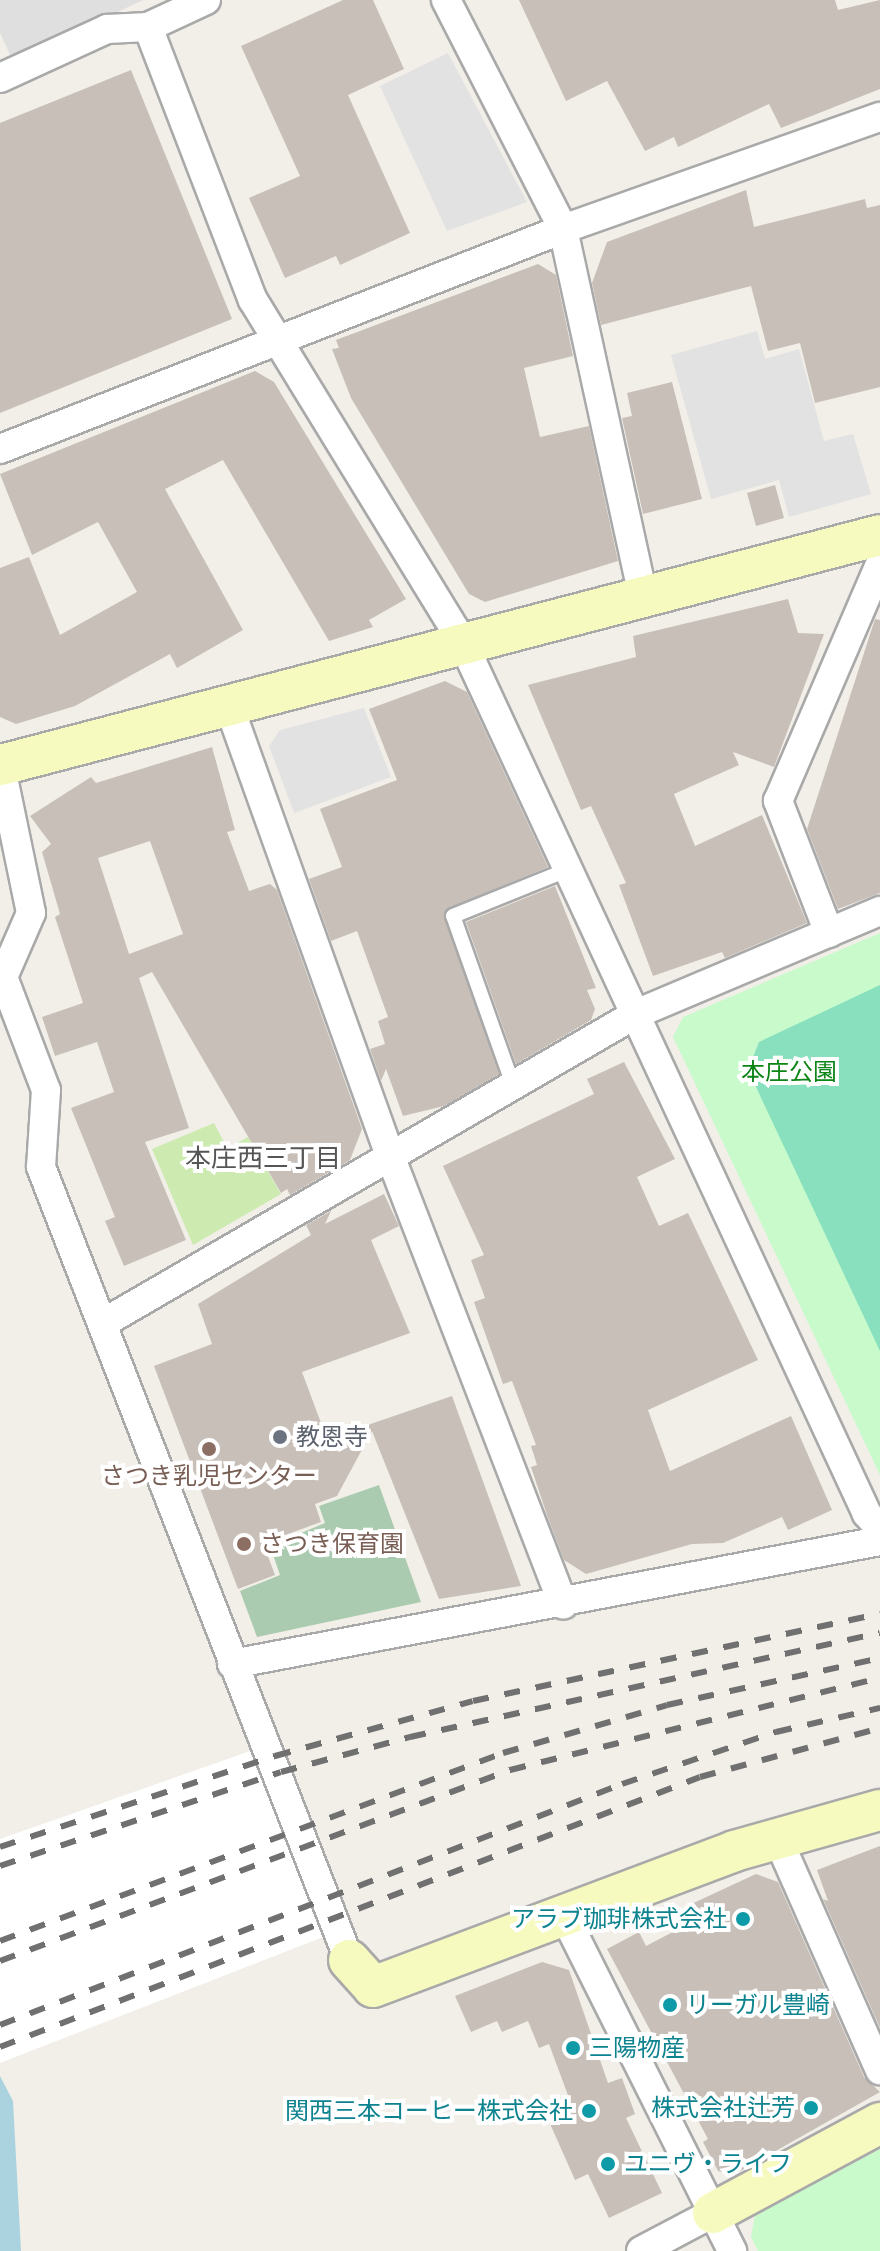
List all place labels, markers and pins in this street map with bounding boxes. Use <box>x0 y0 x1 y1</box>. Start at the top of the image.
place label: 教恩寺 <box>296 1423 368 1451</box>
marker: 教恩寺 <box>271 1428 289 1446</box>
marker: さつき乳児センター <box>200 1440 218 1458</box>
place label: さつき乳児センター <box>101 1462 317 1490</box>
place label: さつき保育園 <box>260 1530 404 1558</box>
marker: さつき保育園 <box>235 1535 253 1553</box>
place label: アラブ珈琲株式会社 <box>511 1905 727 1933</box>
marker: アラブ珈琲株式会社 <box>734 1910 752 1928</box>
place label: リーガル豊崎 <box>686 1991 830 2019</box>
marker: リーガル豊崎 <box>661 1996 679 2014</box>
place label: 三陽物産 <box>589 2034 685 2062</box>
marker: 三陽物産 <box>564 2039 582 2057</box>
place label: 株式会社辻芳 <box>651 2094 795 2122</box>
place label: 関西三本コーヒー株式会社 <box>285 2097 573 2125</box>
marker: 株式会社辻芳 <box>802 2099 820 2117</box>
marker: 関西三本コーヒー株式会社 <box>580 2102 598 2120</box>
place label: ユニヴ・ライフ <box>624 2150 792 2178</box>
marker: ユニヴ・ライフ <box>599 2155 617 2173</box>

